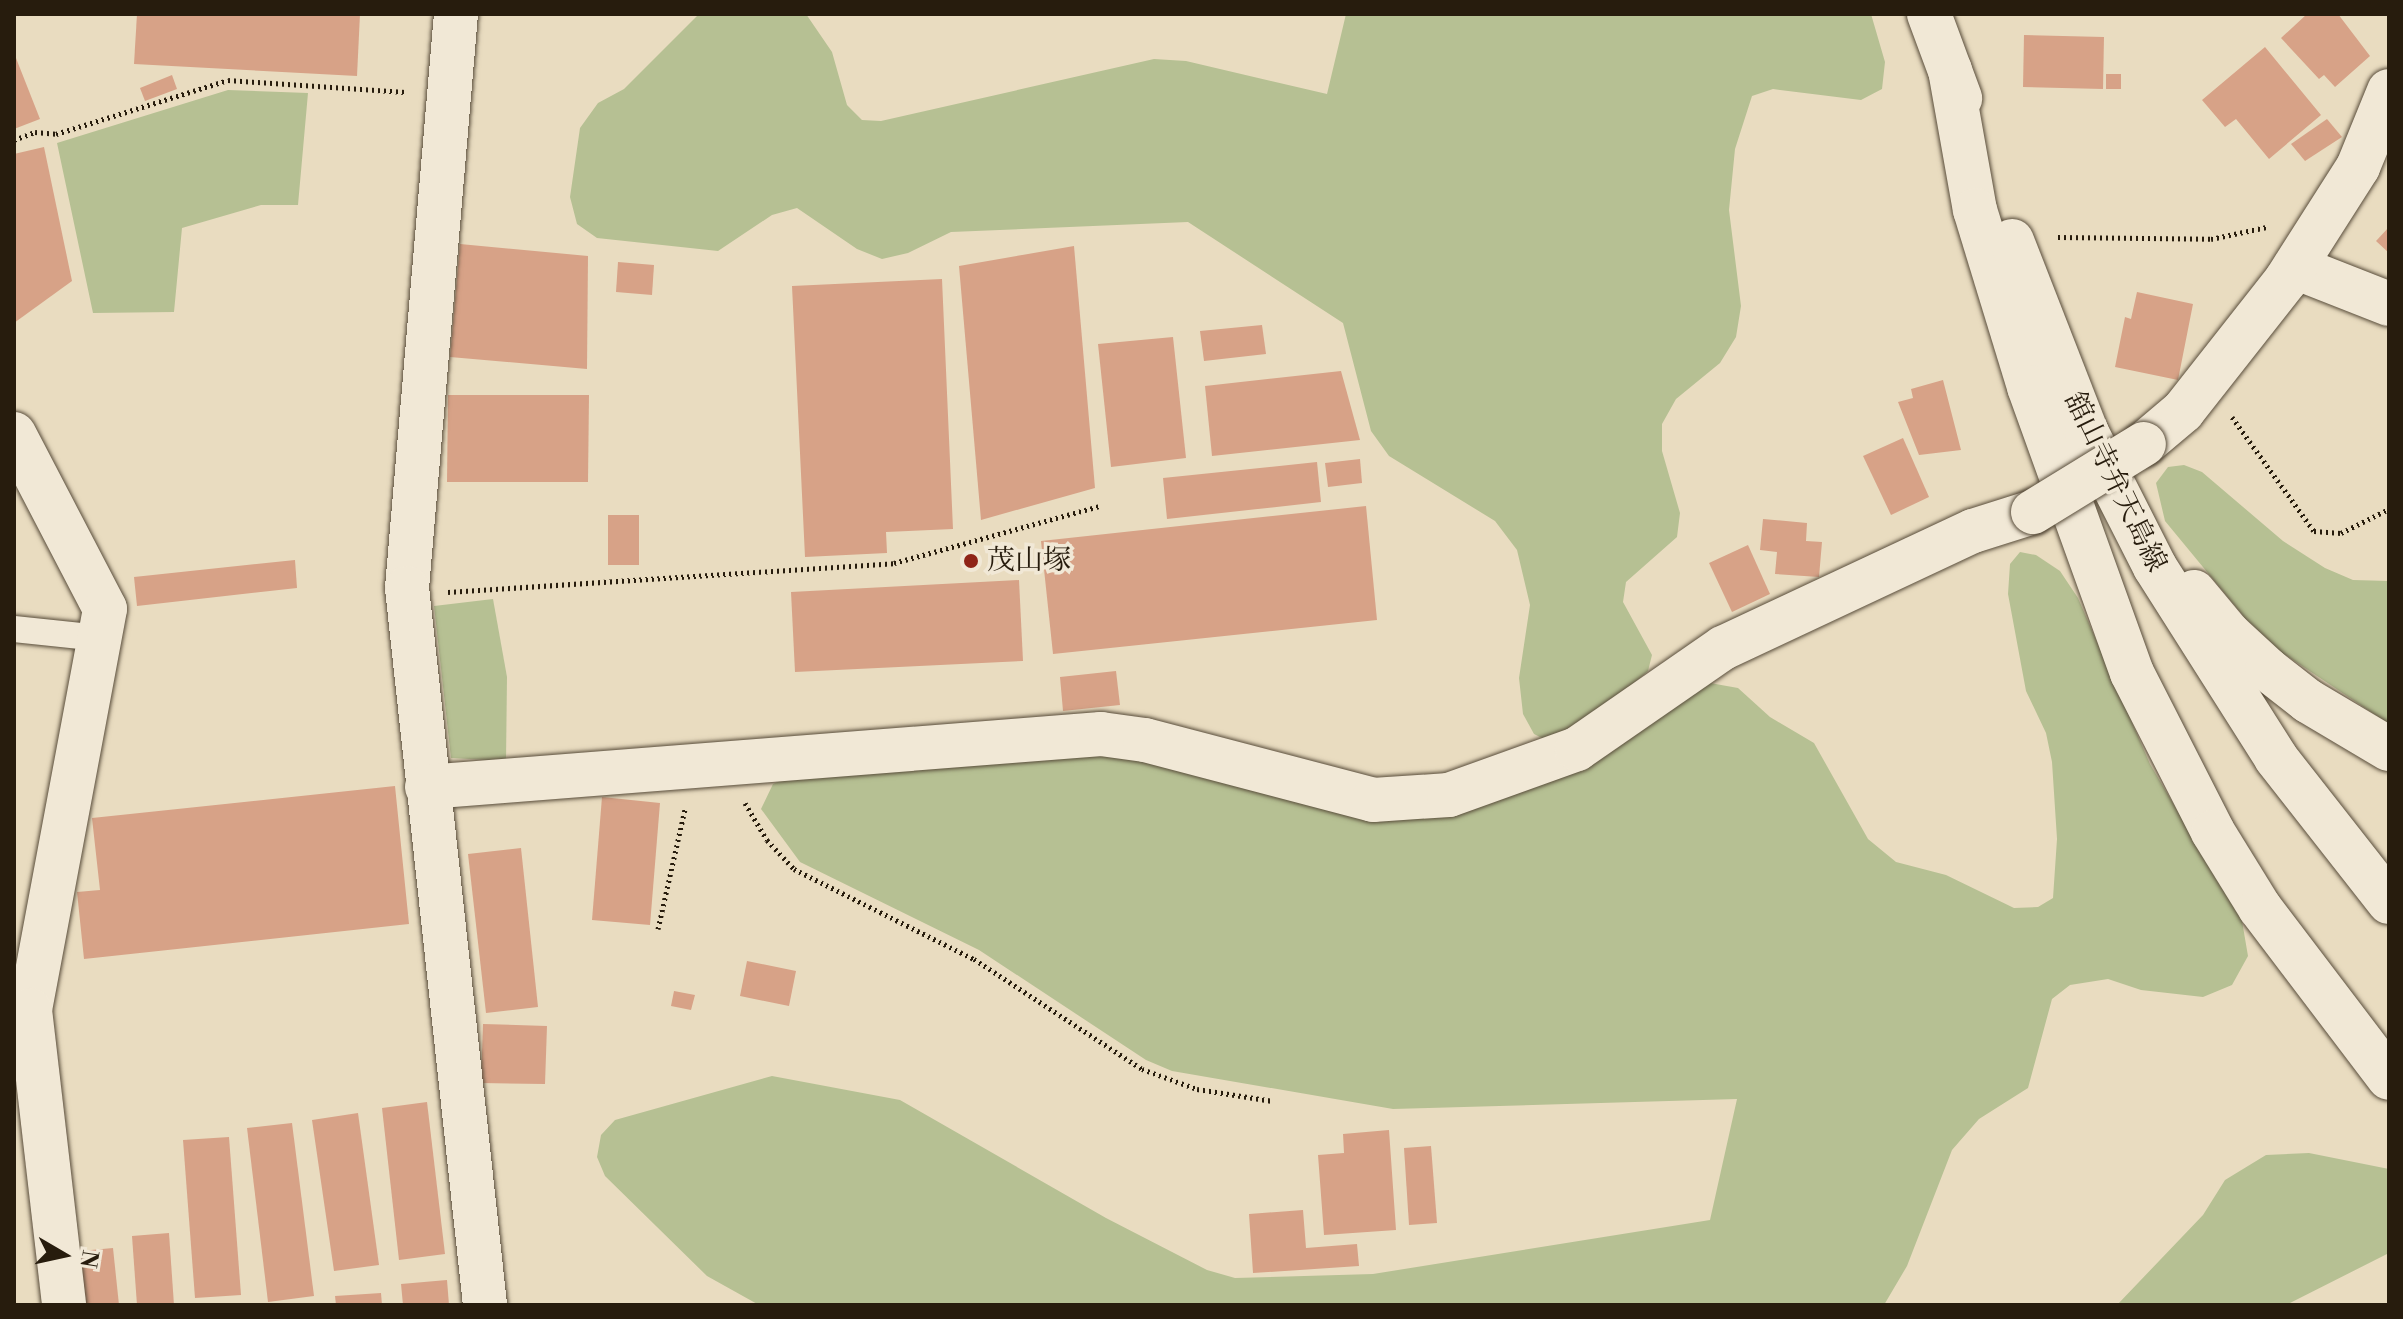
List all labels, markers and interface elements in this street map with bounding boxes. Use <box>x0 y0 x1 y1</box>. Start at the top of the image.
street label: 舘山寺弁天島線 <box>2057 387 2173 577</box>
place label: 茂山塚 <box>987 544 1071 578</box>
marker: 茂山塚 <box>962 552 980 570</box>
north arrow <box>24 1215 104 1295</box>
text: N <box>74 1248 103 1270</box>

